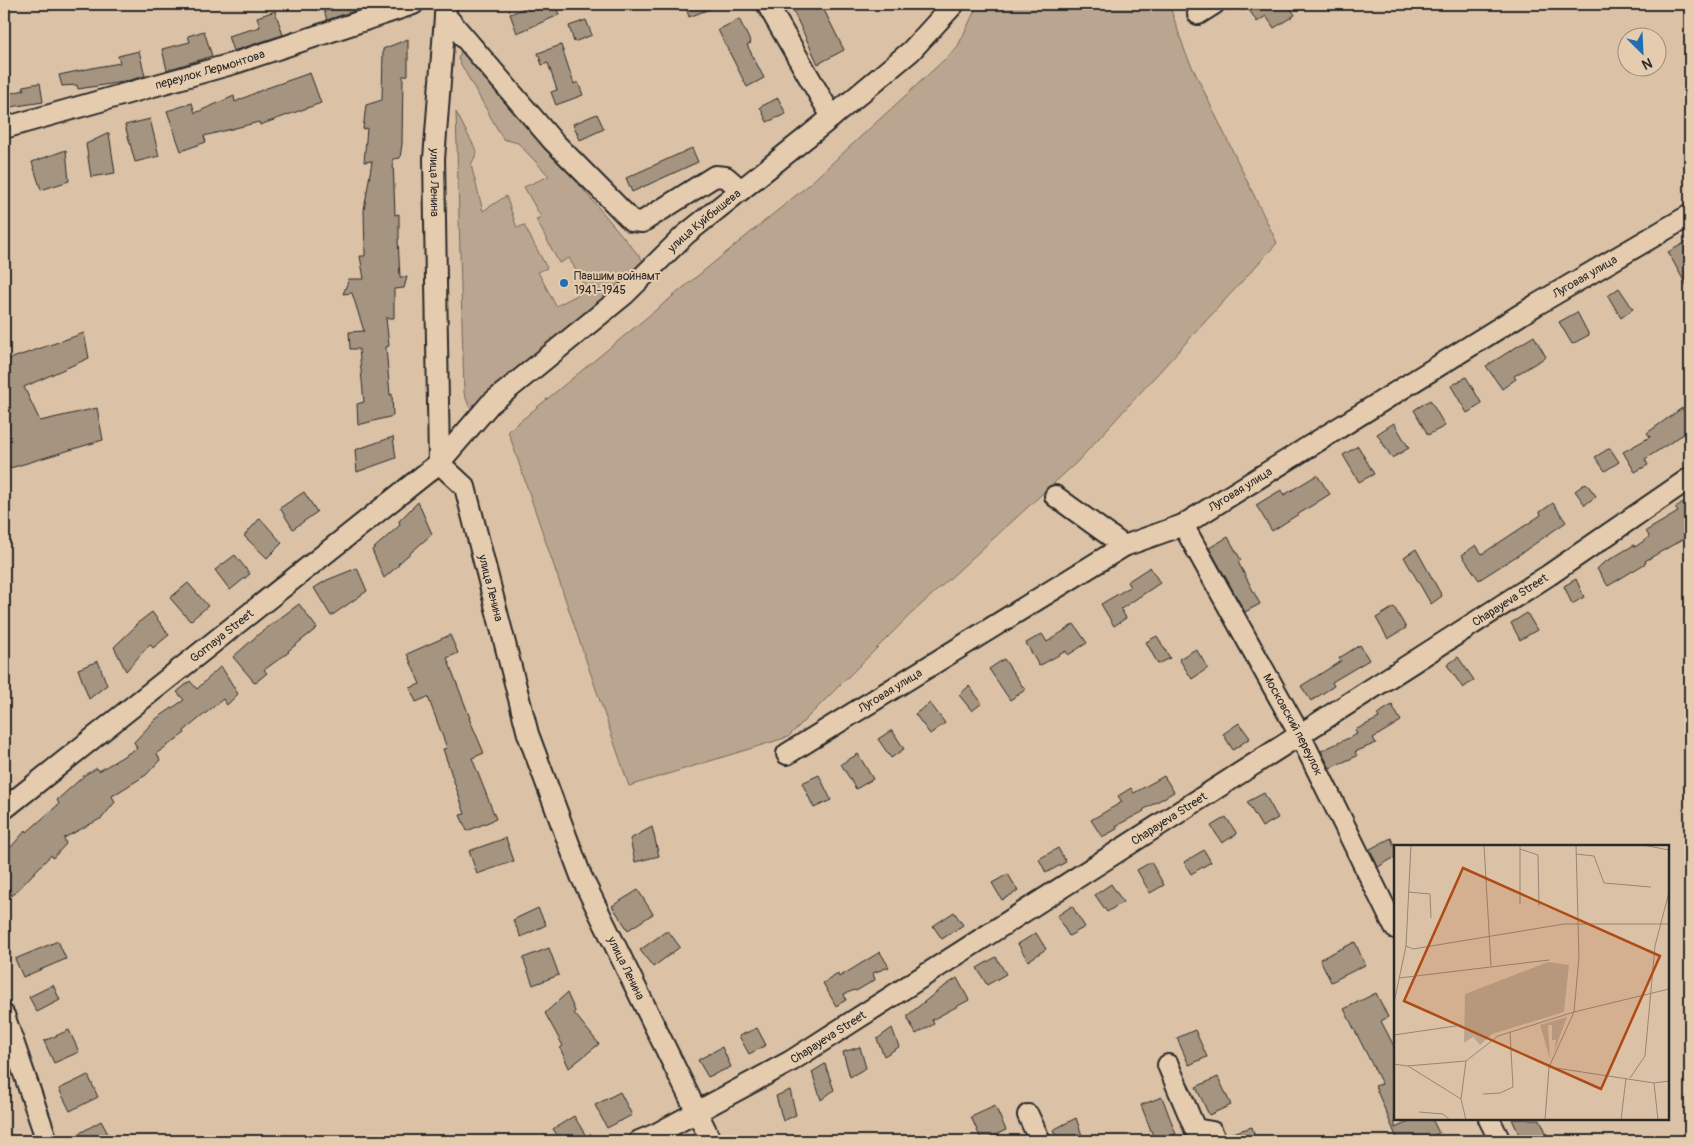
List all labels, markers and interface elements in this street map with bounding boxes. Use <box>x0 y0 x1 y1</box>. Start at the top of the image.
north arrow <box>1616 28 1666 78</box>
street label: переулок Лермонтова <box>153 46 267 93</box>
text: N <box>1639 54 1655 73</box>
street label: улица Ленина <box>426 147 442 217</box>
street label: улица Куйбышева <box>664 186 744 256</box>
street label: Луговая улица <box>1549 252 1620 302</box>
place label: Павшим войнамт 1941-1945 <box>574 269 661 298</box>
marker: Павшим войнамт 1941-1945 <box>558 277 570 289</box>
street label: Луговая улица <box>1205 464 1275 515</box>
street label: улица Ленина <box>475 552 507 623</box>
street label: Chapayeva Street <box>1469 570 1551 630</box>
street label: Gornaya Street <box>187 606 256 666</box>
street label: Луговая улица <box>854 665 925 716</box>
street label: Московский переулок <box>1260 671 1326 778</box>
street label: Chapayeva Street <box>1128 789 1210 848</box>
inset map <box>1394 845 1669 1120</box>
street label: улица Ленина <box>604 933 648 1003</box>
street label: Chapayeva Street <box>787 1007 869 1067</box>

